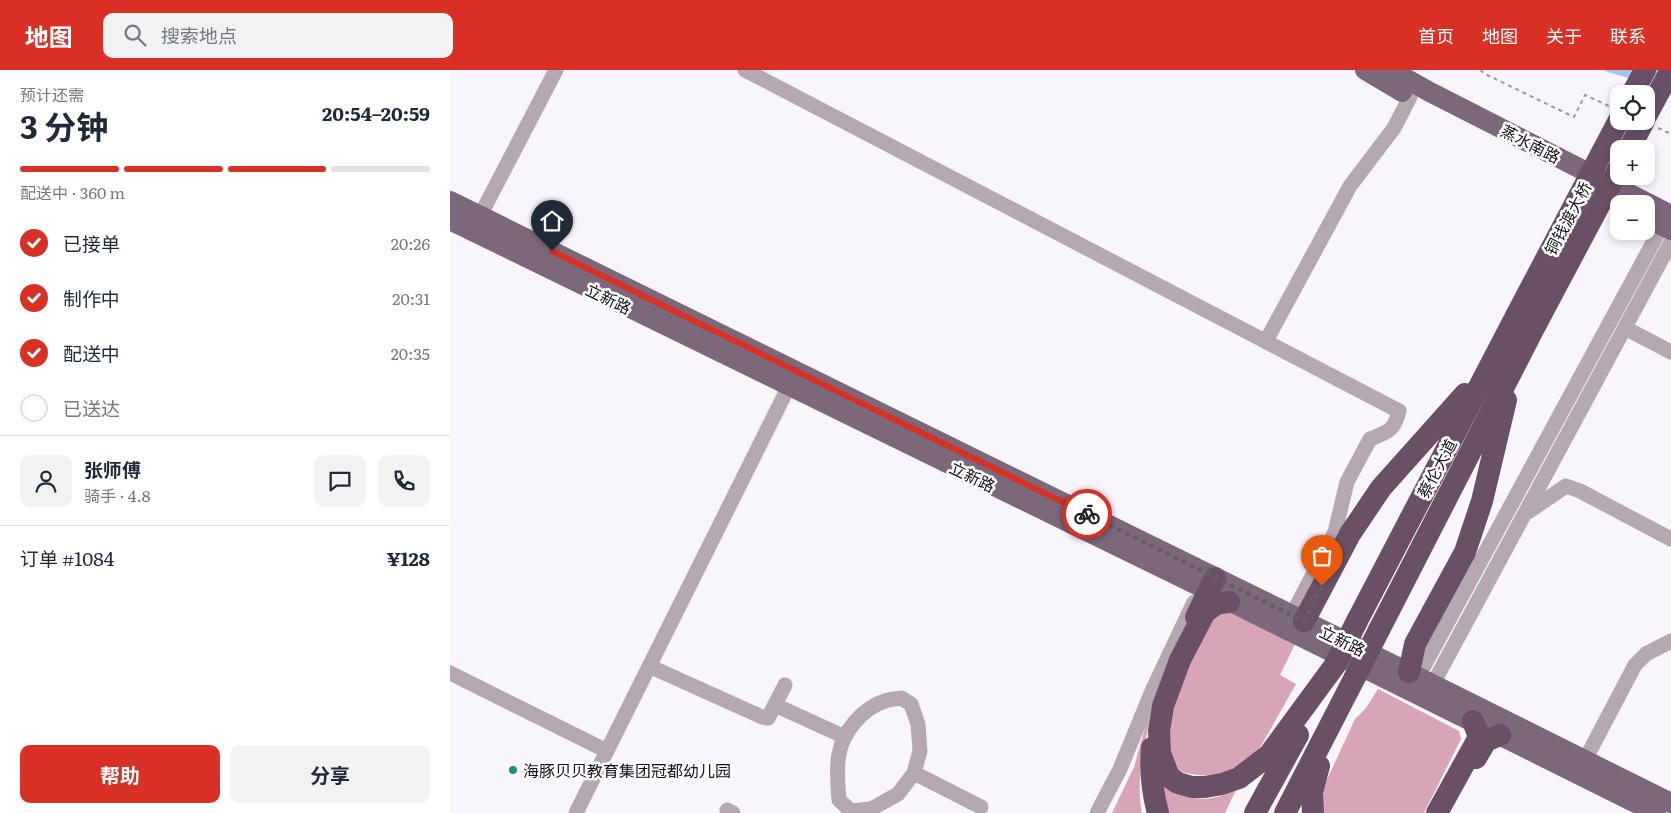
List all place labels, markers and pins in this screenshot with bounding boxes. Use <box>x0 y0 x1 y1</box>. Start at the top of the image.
pin <box>531 200 573 251</box>
pin <box>1301 535 1343 586</box>
place label: 海豚贝贝教育集团冠都幼儿园 <box>523 758 731 782</box>
marker: 海豚贝贝教育集团冠都幼儿园 <box>507 764 519 776</box>

